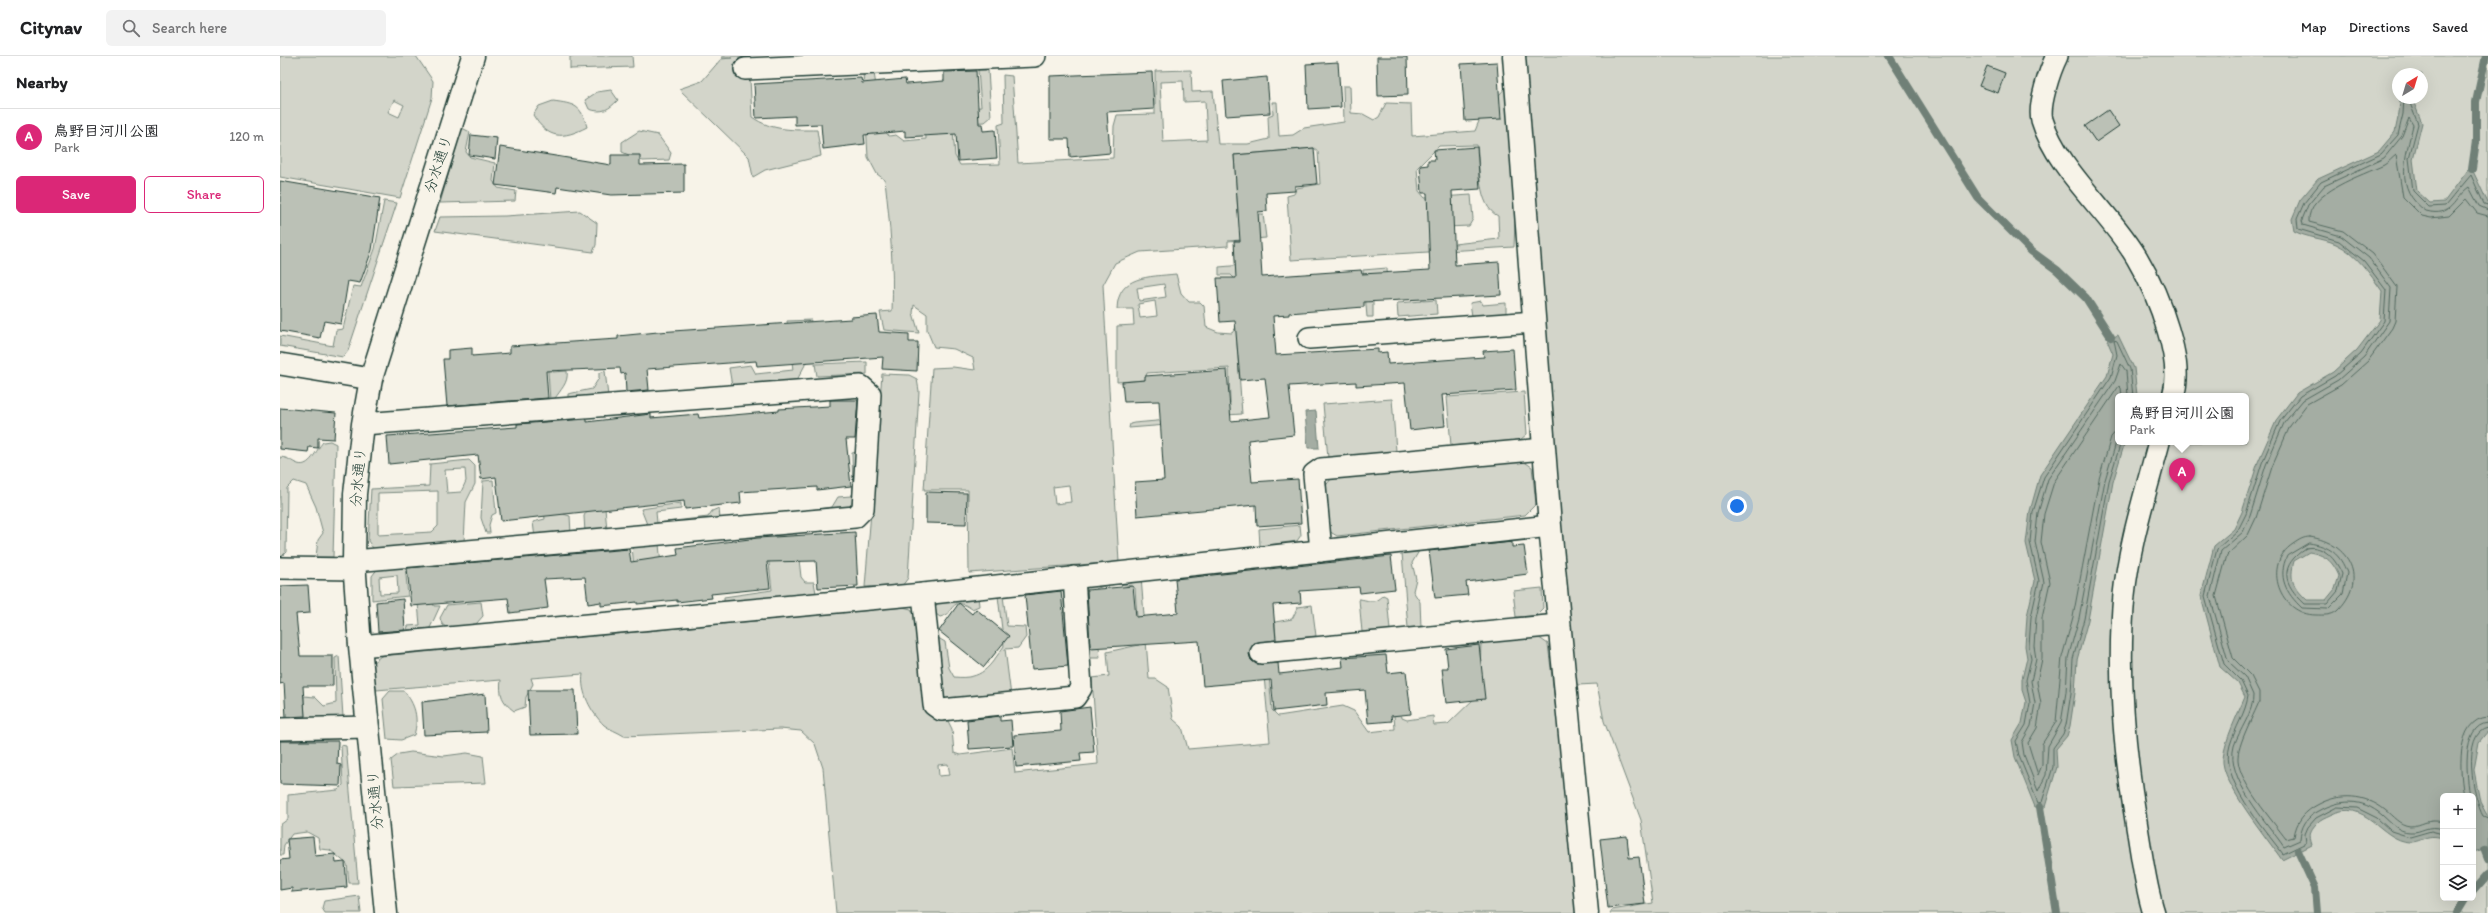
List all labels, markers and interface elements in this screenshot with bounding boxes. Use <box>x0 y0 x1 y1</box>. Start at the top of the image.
search box <box>106 10 386 46</box>
text: Citynav <box>20 16 82 39</box>
icon: search <box>120 17 142 39</box>
text: Search here <box>152 19 227 37</box>
text: Map <box>2301 19 2327 36</box>
text: Directions <box>2349 19 2410 36</box>
text: Saved <box>2432 19 2468 36</box>
north arrow <box>2392 68 2428 104</box>
text: Nearby <box>16 72 68 92</box>
text: 鳥野目河川公園 <box>54 122 159 140</box>
text: A <box>25 129 33 144</box>
text: 120 m <box>229 129 264 144</box>
street label: 分水通り <box>420 133 456 195</box>
text: Park <box>54 140 80 155</box>
button: Save <box>16 176 136 213</box>
button: Share <box>144 176 264 213</box>
popup <box>2115 393 2249 445</box>
text: 鳥野目河川公園 <box>2129 404 2235 422</box>
text: Park <box>2129 422 2155 437</box>
street label: 分水通り <box>346 446 370 508</box>
pin: A <box>2169 458 2195 491</box>
your location <box>1727 496 1747 516</box>
street label: 分水通り <box>363 769 387 831</box>
map controls <box>2440 793 2476 901</box>
button: + <box>2440 793 2476 829</box>
button: − <box>2440 829 2476 865</box>
button: layers <box>2440 865 2476 901</box>

